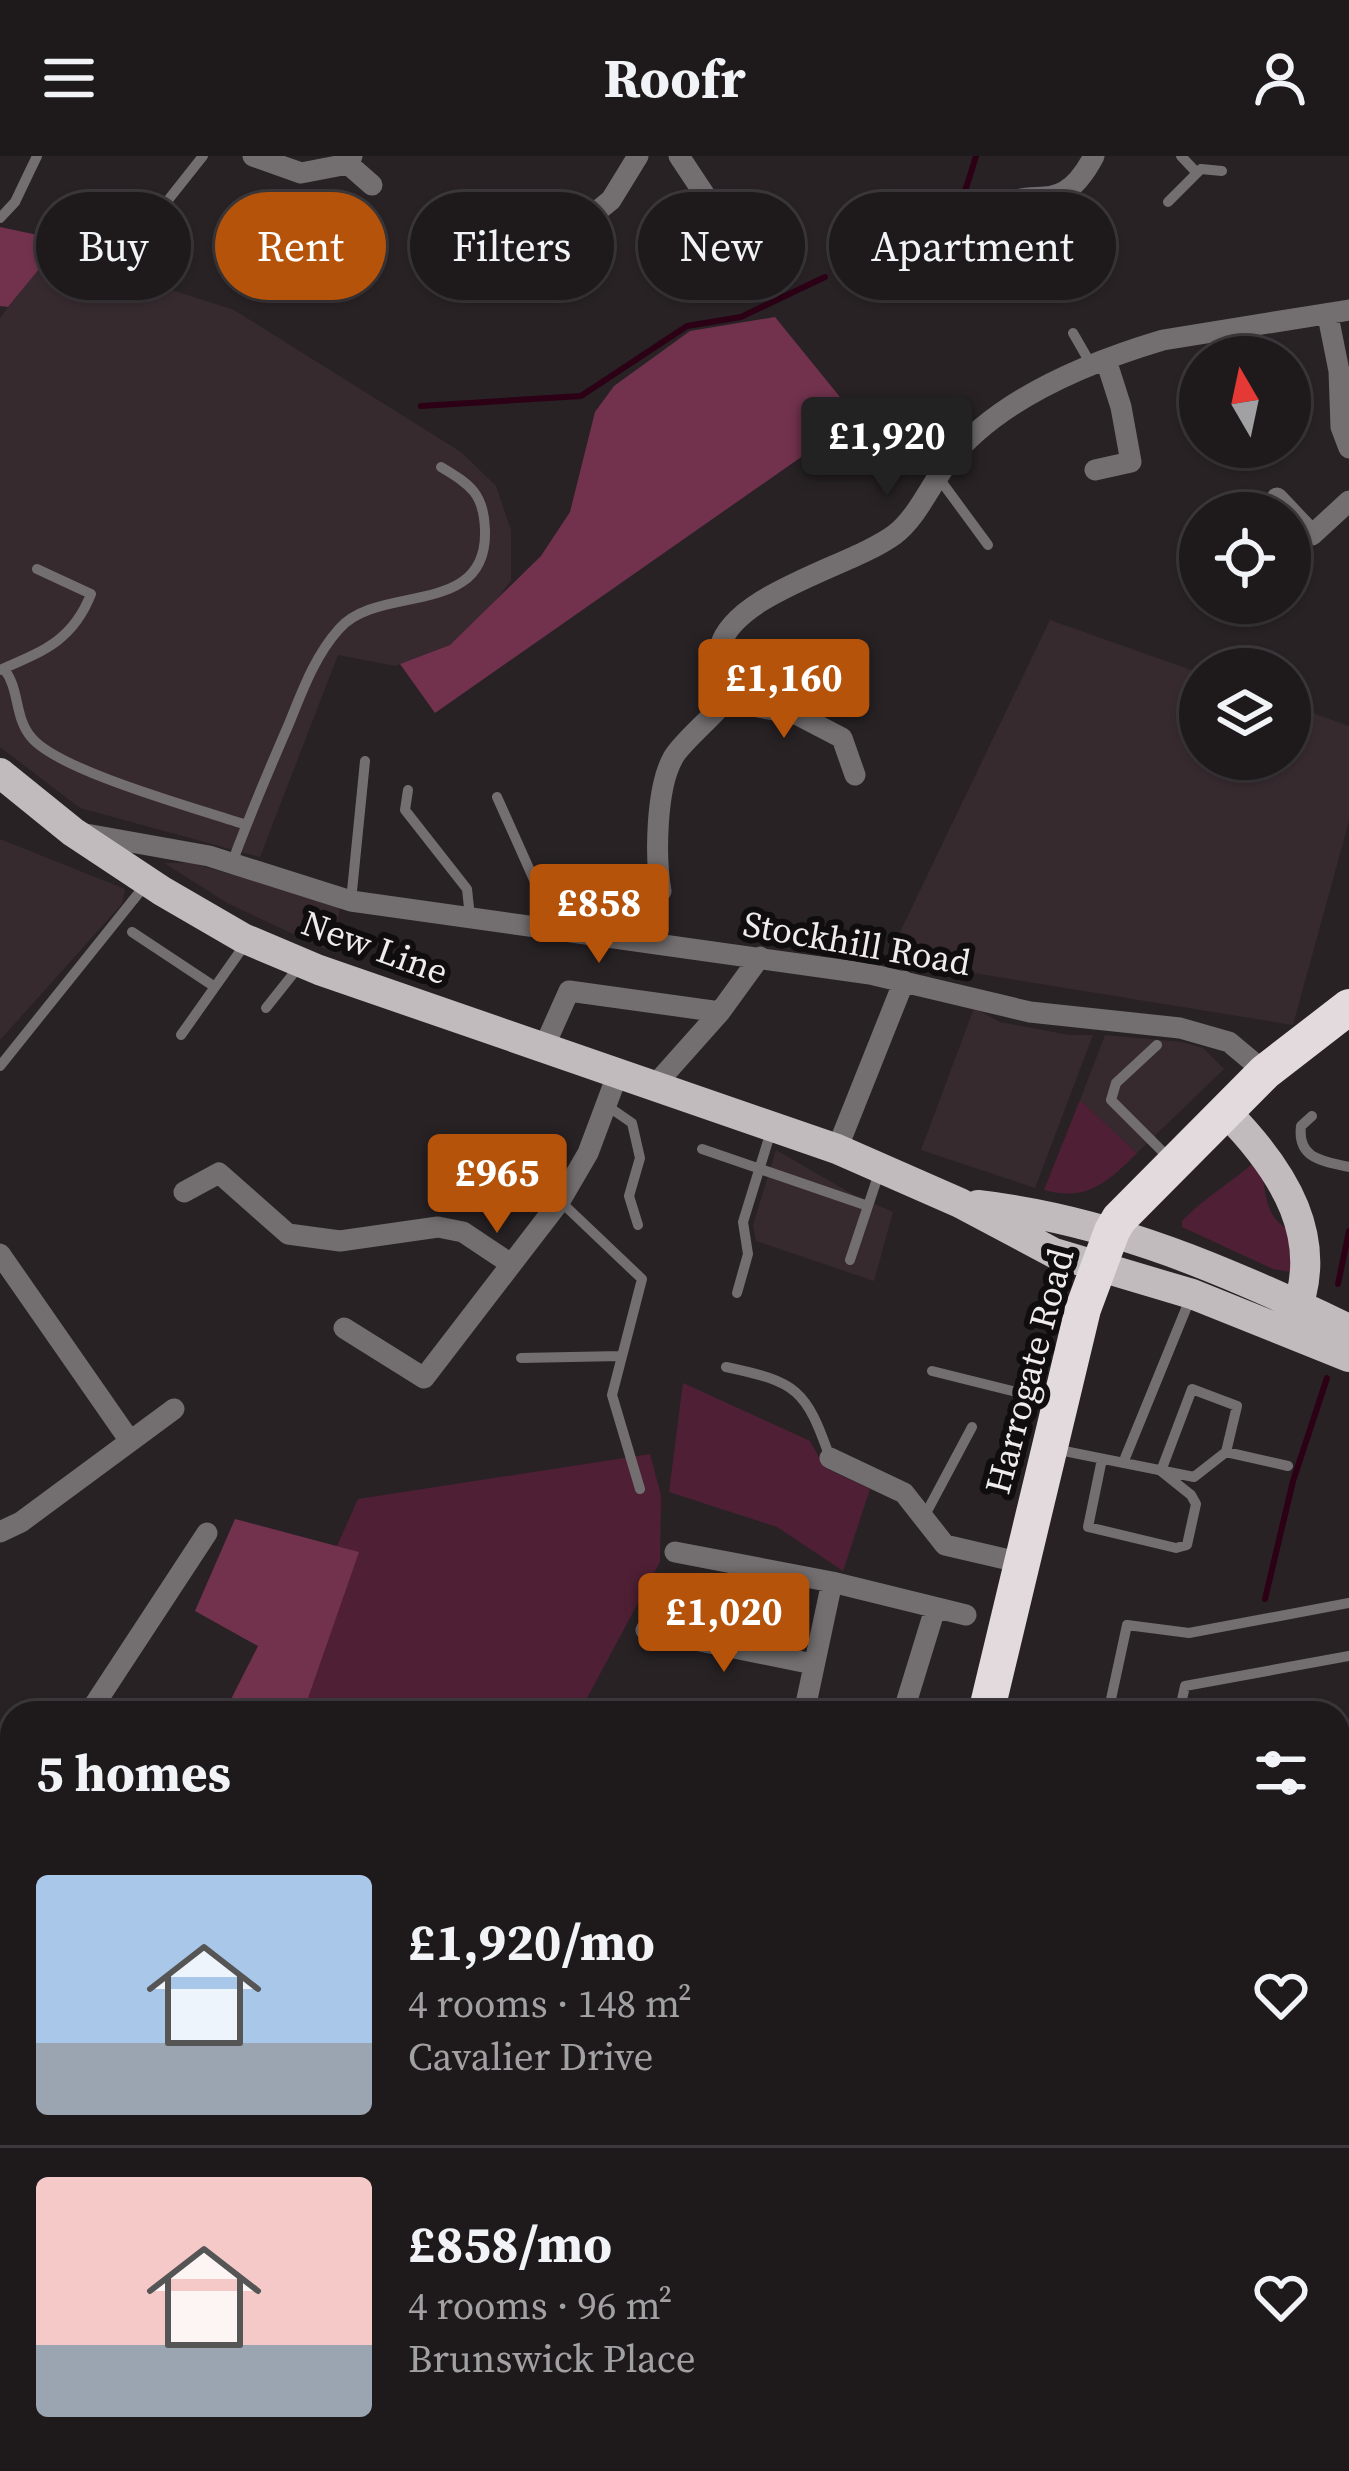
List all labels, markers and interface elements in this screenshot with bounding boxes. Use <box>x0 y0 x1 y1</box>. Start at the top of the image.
text: Roofr <box>603 41 746 115</box>
icon: menu <box>36 45 102 111</box>
icon: person <box>1247 45 1313 111</box>
chip: Buy <box>36 192 191 300</box>
chip: Rent <box>215 192 386 300</box>
chip: Filters <box>410 192 614 300</box>
chip: New <box>638 192 805 300</box>
chip: Apartment <box>829 192 1116 300</box>
north arrow <box>1179 336 1311 468</box>
map controls <box>1179 336 1311 780</box>
pin: £1,920 <box>789 397 985 499</box>
text: £1,920 <box>828 409 946 462</box>
button: locate <box>1179 492 1311 624</box>
pin: £1,160 <box>686 639 882 741</box>
button: layers <box>1179 648 1311 780</box>
text: £1,160 <box>725 651 843 704</box>
pin: £858 <box>528 864 670 966</box>
text: £858 <box>557 876 641 929</box>
street label: New Line <box>295 898 455 996</box>
street label: Stockhill Road <box>739 899 975 987</box>
pin: £965 <box>426 1134 568 1236</box>
text: £965 <box>455 1146 539 1199</box>
street label: Harrogate Road <box>973 1243 1085 1499</box>
pin: £1,020 <box>626 1573 822 1675</box>
text: £1,020 <box>665 1585 783 1638</box>
text: 5 homes <box>36 1738 231 1808</box>
icon: filters <box>1248 1740 1314 1806</box>
text: £1,920/mo <box>408 1907 655 1977</box>
icon: home <box>132 1923 276 2067</box>
icon: heart <box>1248 1962 1314 2028</box>
text: 4 rooms · 148 m² <box>408 1977 692 2030</box>
text: Cavalier Drive <box>408 2030 653 2083</box>
text: £858/mo <box>408 2209 612 2279</box>
icon: home <box>132 2225 276 2369</box>
icon: heart <box>1248 2264 1314 2330</box>
text: 4 rooms · 96 m² <box>408 2279 672 2332</box>
text: Brunswick Place <box>408 2332 696 2385</box>

